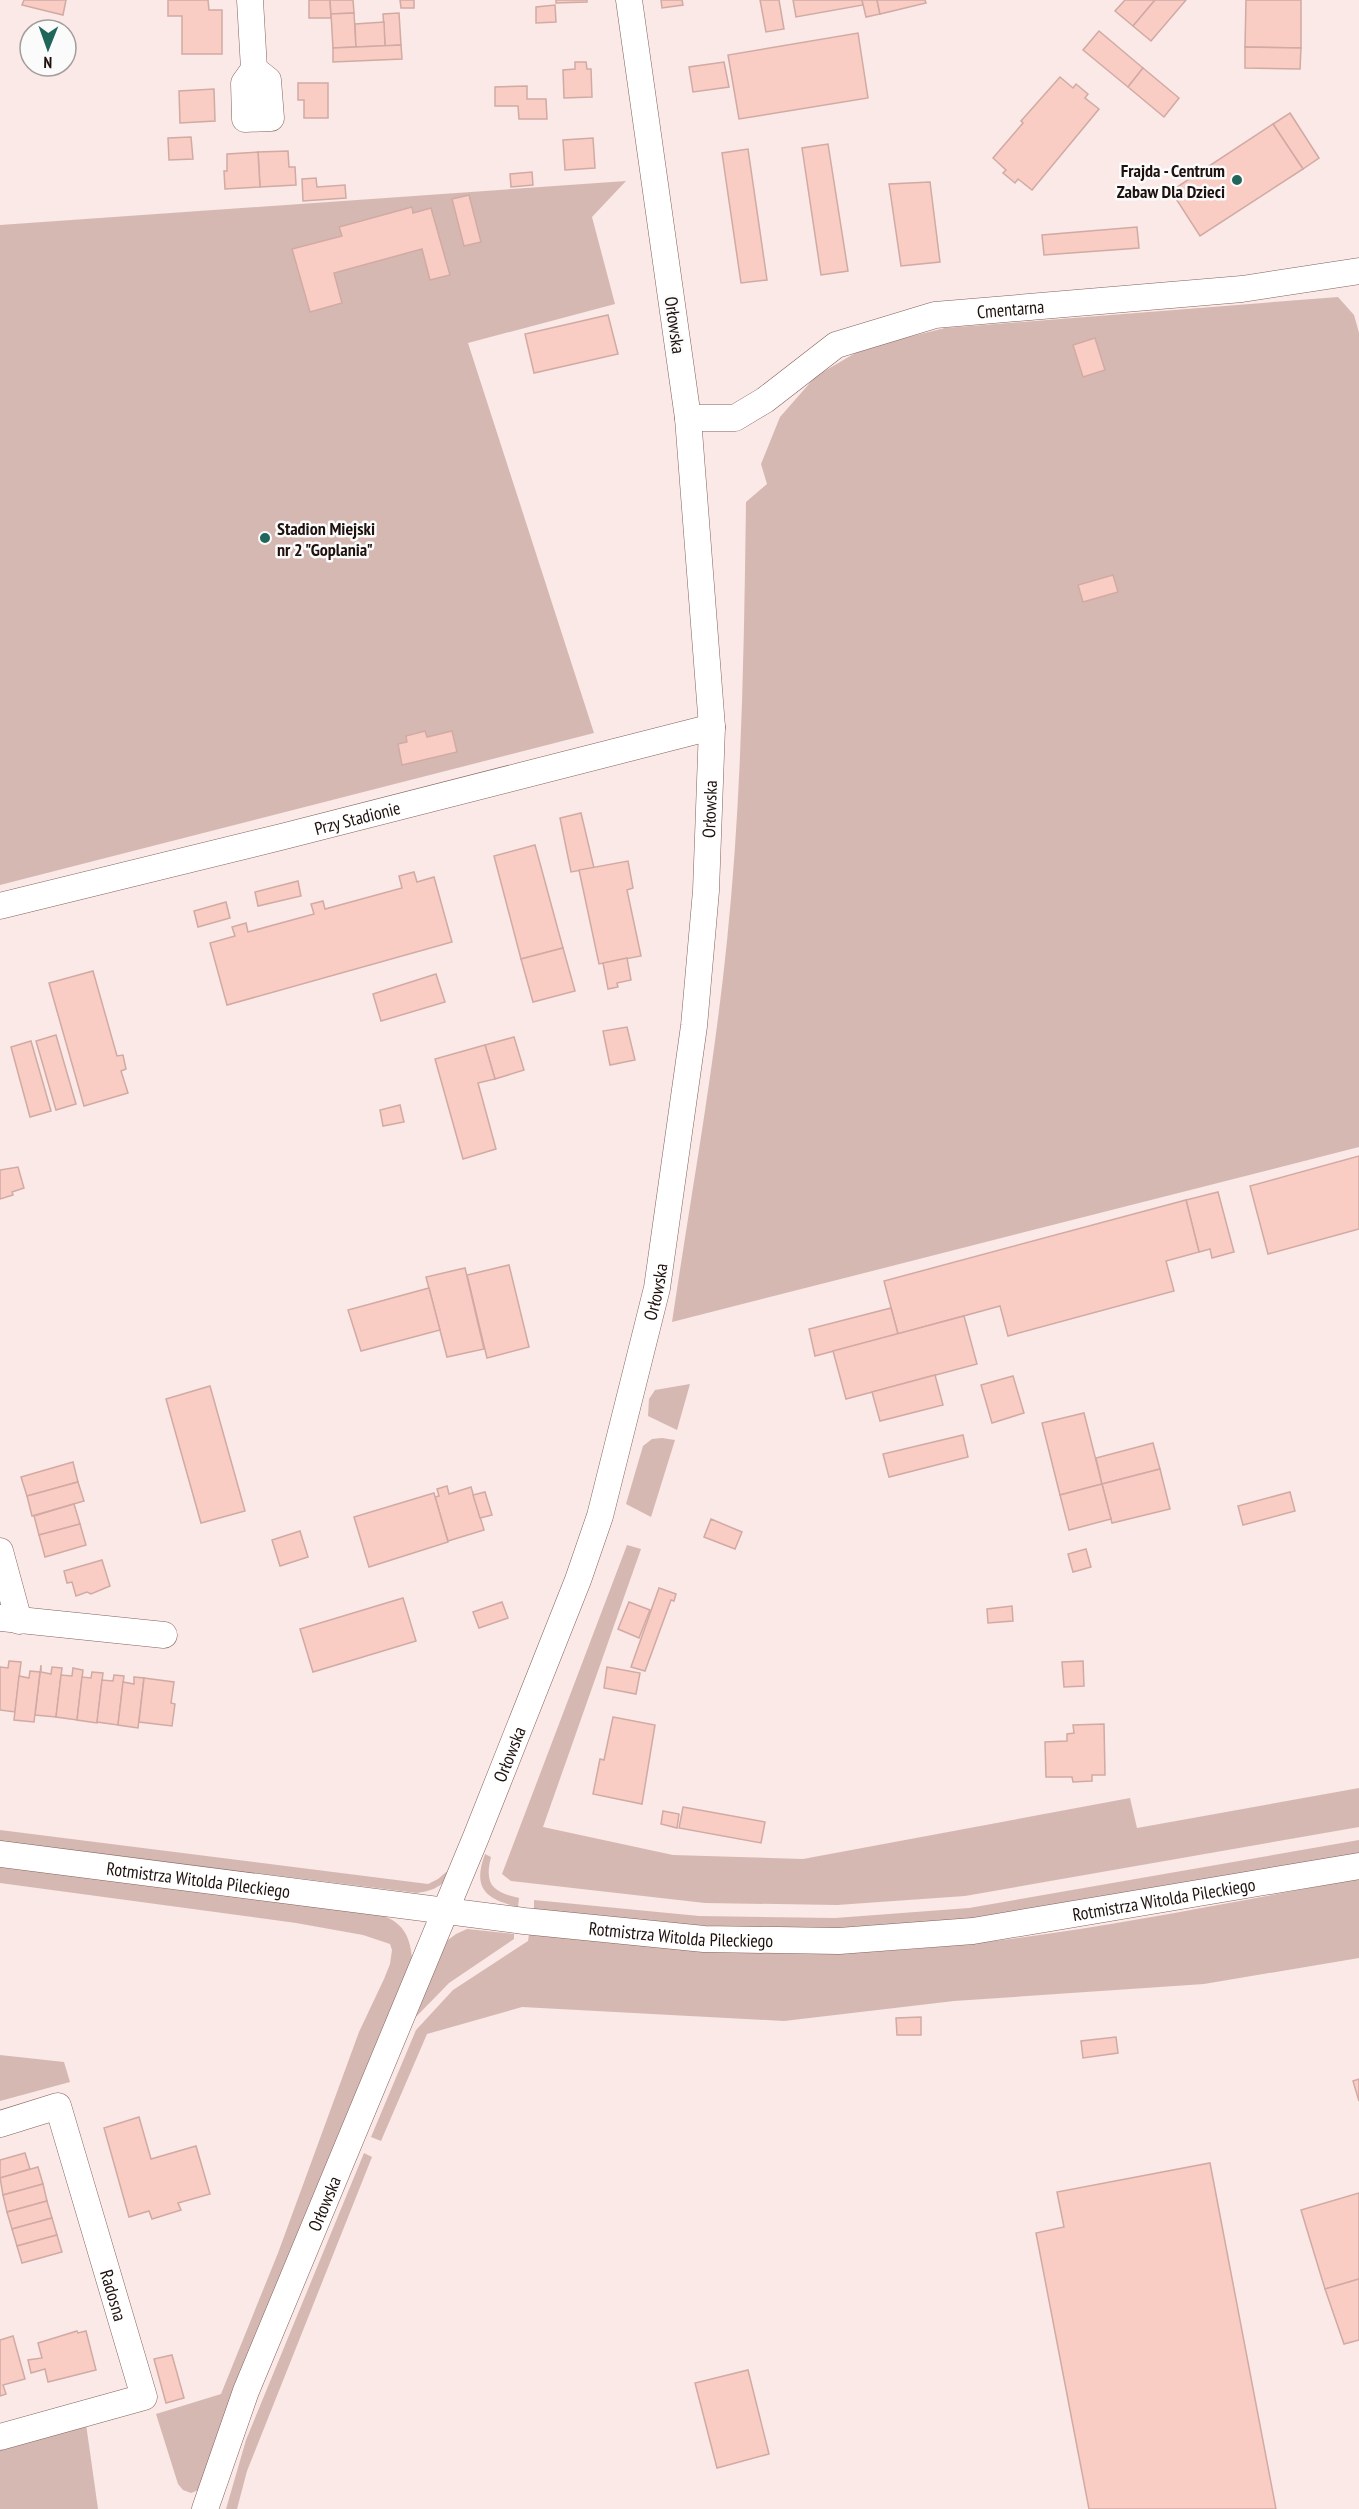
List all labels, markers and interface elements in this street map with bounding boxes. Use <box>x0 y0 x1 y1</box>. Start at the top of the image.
north arrow <box>18 18 78 78</box>
text: N <box>43 53 52 73</box>
place label: Frajda - Centrum Zabaw Dla Dzieci <box>1117 159 1225 203</box>
marker: Frajda - Centrum Zabaw Dla Dzieci <box>1230 173 1244 187</box>
street label: Cmentarna <box>976 294 1045 323</box>
street label: Orłowska <box>660 295 690 355</box>
place label: Stadion Miejski nr 2 "Goplania" <box>277 517 375 561</box>
marker: Stadion Miejski nr 2 "Goplania" <box>258 531 272 545</box>
street label: Orłowska <box>696 780 722 838</box>
street label: Przy Stadionie <box>312 796 403 840</box>
street label: Orłowska <box>638 1262 672 1323</box>
street label: Orłowska <box>488 1723 530 1785</box>
street label: Rotmistrza Witolda Pileckiego <box>105 1856 292 1903</box>
street label: Rotmistrza Witolda Pileckiego <box>1071 1872 1257 1926</box>
street label: Rotmistrza Witolda Pileckiego <box>588 1916 774 1952</box>
street label: Orłowska <box>302 2172 346 2234</box>
street label: Radosna <box>95 2267 132 2324</box>

